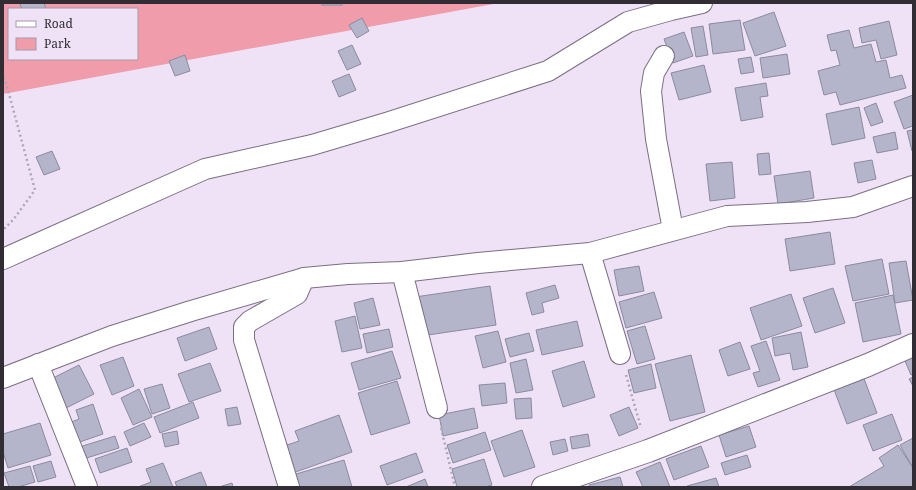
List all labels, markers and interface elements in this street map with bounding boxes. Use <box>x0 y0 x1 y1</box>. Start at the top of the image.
legend <box>8 8 138 60</box>
text: Road <box>44 15 74 32</box>
text: Park <box>44 35 72 52</box>

